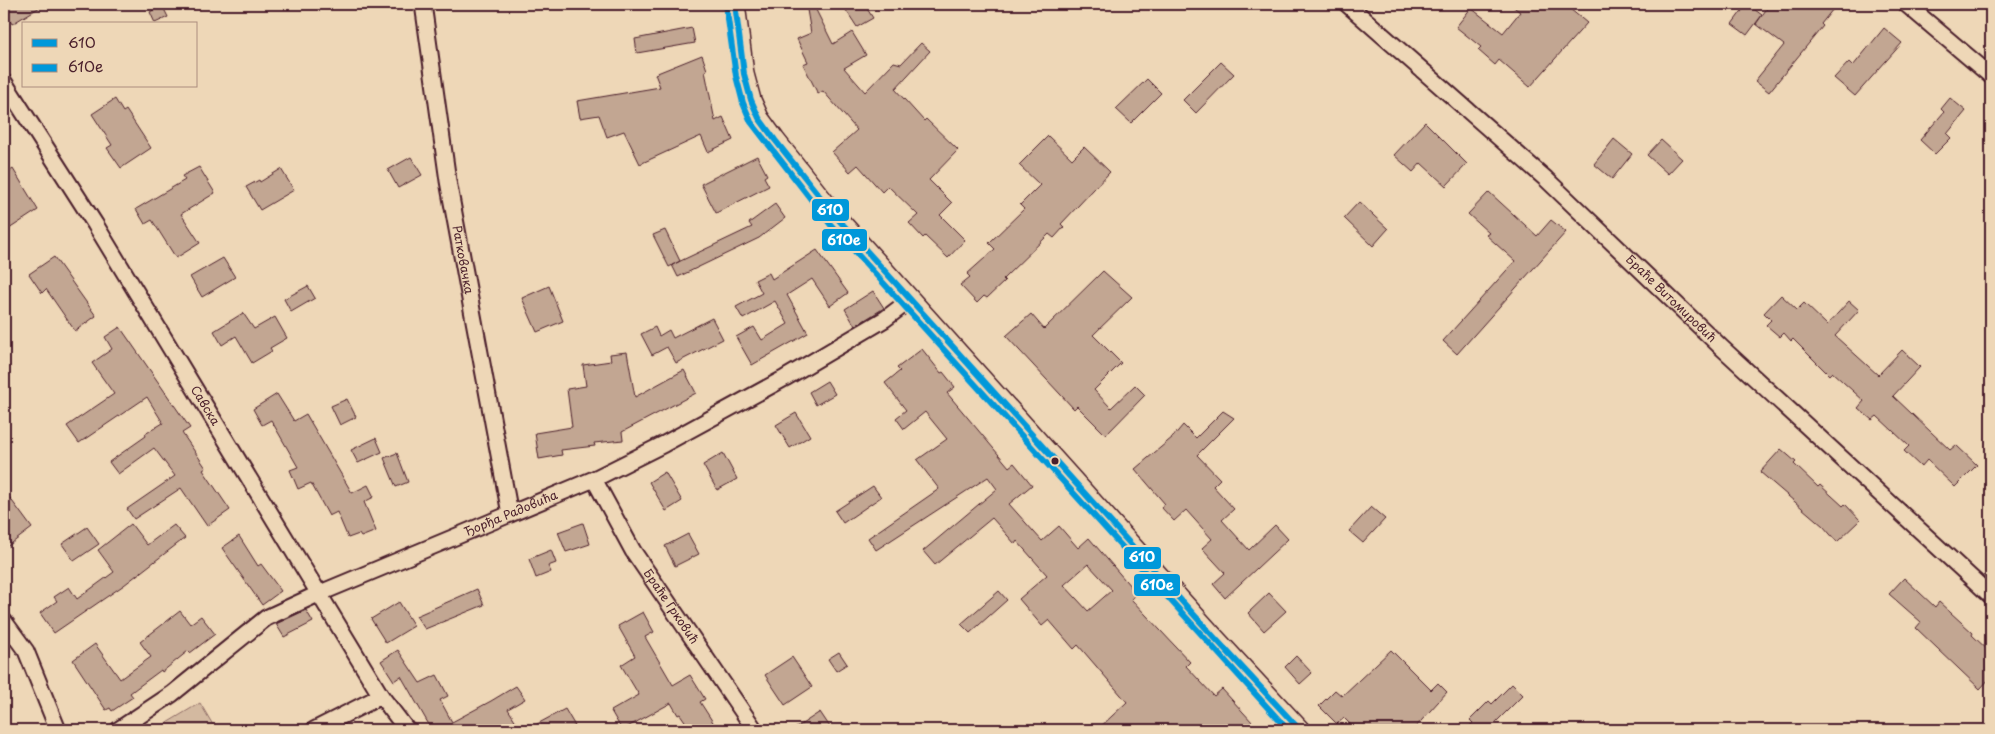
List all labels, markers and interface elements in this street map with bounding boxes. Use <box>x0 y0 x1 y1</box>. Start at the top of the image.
legend <box>22 22 198 88</box>
text: 610 <box>68 30 96 53</box>
text: 610e <box>68 54 103 77</box>
line badge: 610 <box>811 198 850 222</box>
text: 610 <box>817 199 843 220</box>
street label: Ратковачка <box>448 224 479 296</box>
line badge: 610e <box>821 228 868 252</box>
text: 610e <box>827 229 861 250</box>
street label: Браће Витомировић <box>1622 250 1721 346</box>
street label: Савска <box>187 382 225 429</box>
unlabelled marker <box>1050 456 1060 466</box>
street label: Ђорђа Радовића <box>461 485 560 540</box>
line badge: 610 <box>1123 546 1162 570</box>
text: 610 <box>1129 546 1155 567</box>
street label: Браће Грковић <box>640 565 704 647</box>
line badge: 610e <box>1133 573 1181 597</box>
text: 610e <box>1140 574 1174 595</box>

